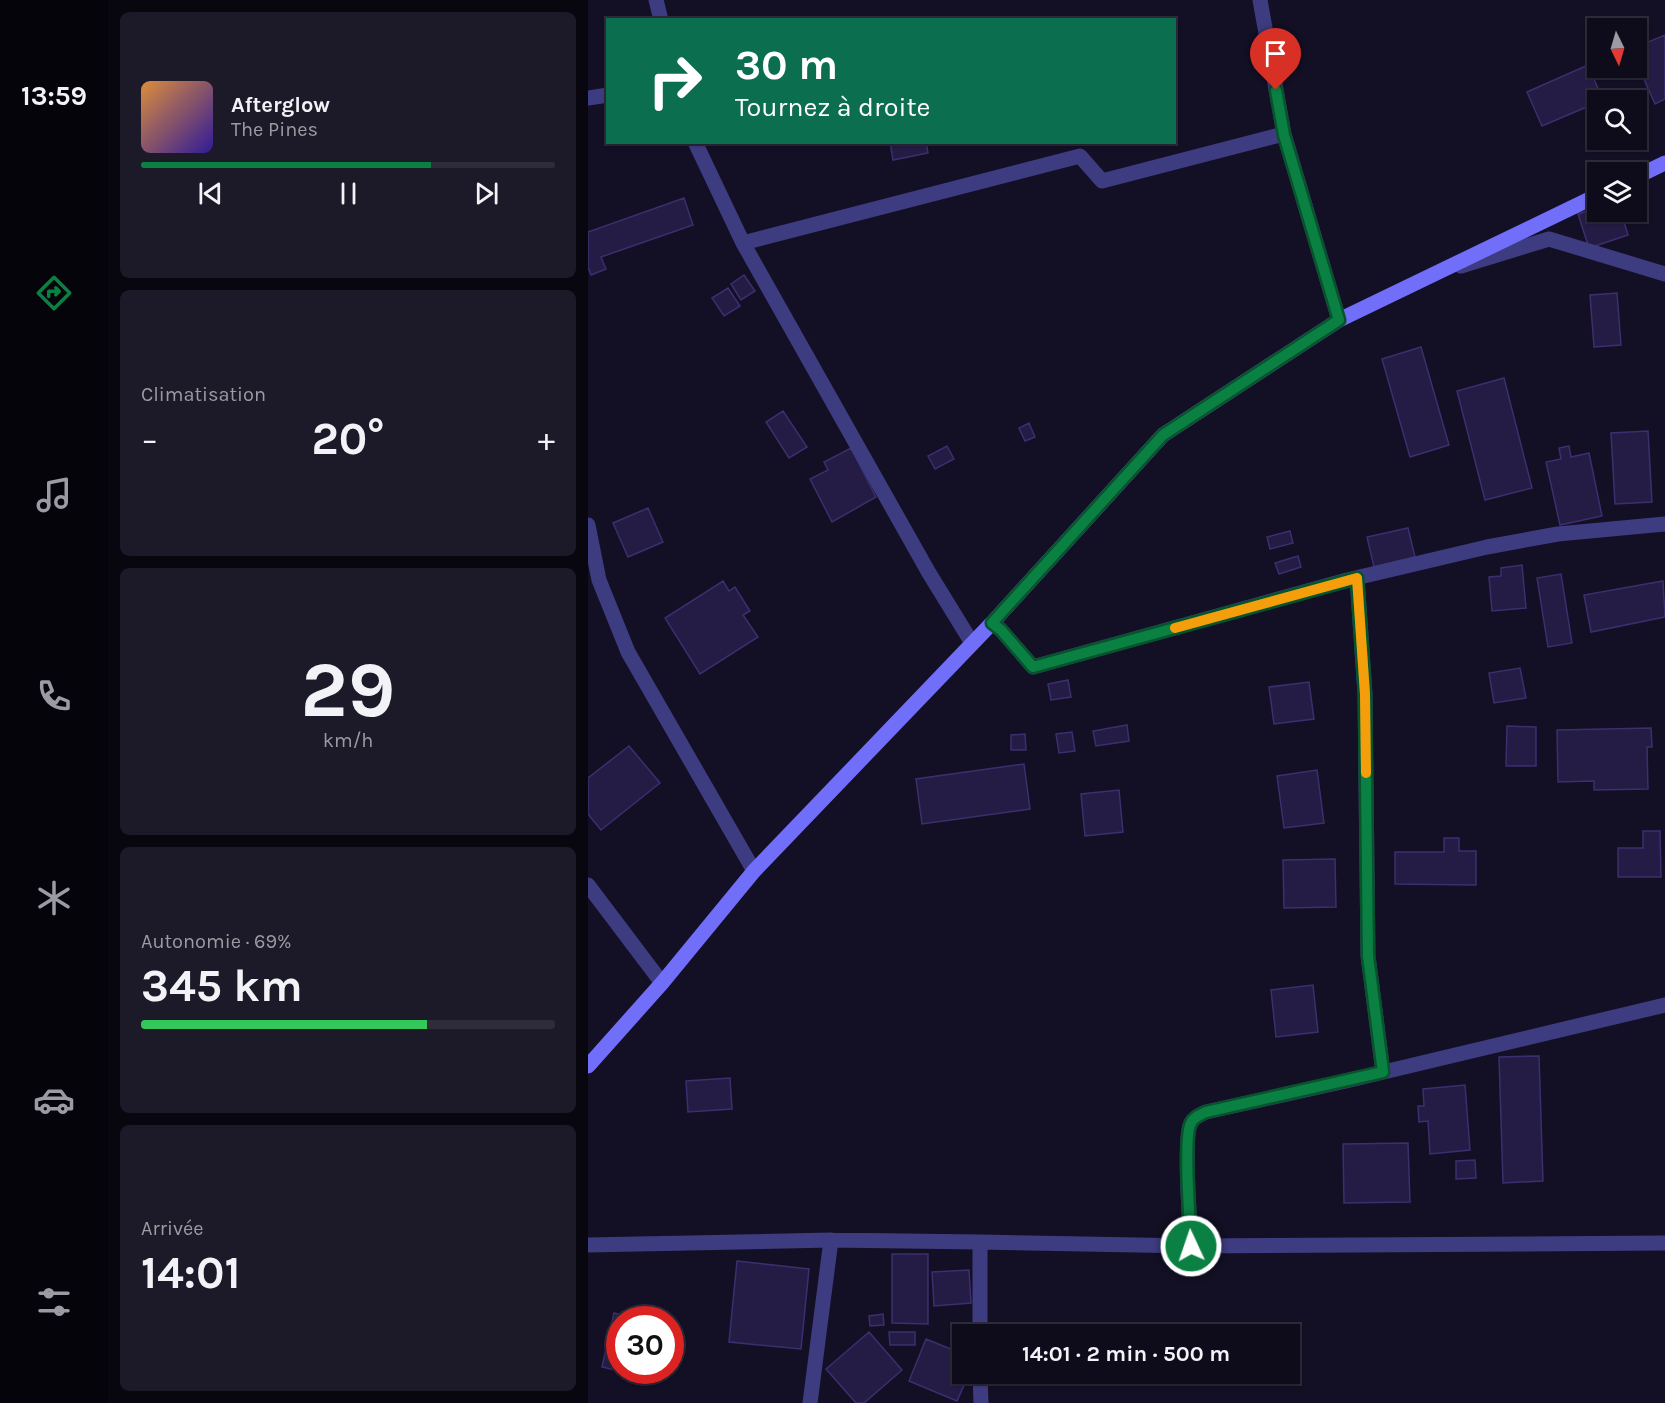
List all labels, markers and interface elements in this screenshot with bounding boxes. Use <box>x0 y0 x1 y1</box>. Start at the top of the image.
north arrow <box>1587 18 1647 78</box>
map controls <box>1587 18 1647 222</box>
pin <box>1250 28 1301 90</box>
icon: arrive <box>1259 37 1292 70</box>
text: 30 m <box>735 40 838 90</box>
icon: right <box>636 42 714 120</box>
text: 13:59 <box>21 80 87 112</box>
button: search <box>1587 90 1647 150</box>
text: Tournez à droite <box>735 91 930 123</box>
text: Afterglow <box>231 92 330 118</box>
text: The Pines <box>231 118 318 141</box>
button: layers <box>1587 162 1647 222</box>
icon: previous <box>194 177 227 210</box>
icon: pause <box>332 177 365 210</box>
icon: next <box>470 177 503 210</box>
icon: directions <box>33 272 75 314</box>
text: Climatisation <box>141 383 266 406</box>
text: 20° <box>311 413 385 465</box>
text: − <box>141 420 158 458</box>
text: + <box>538 420 555 458</box>
icon: music <box>33 474 75 516</box>
text: 29 <box>301 644 395 736</box>
icon: phone <box>33 675 75 717</box>
text: km/h <box>323 729 373 752</box>
icon: climate <box>33 877 75 919</box>
text: Autonomie · 69% <box>141 930 292 953</box>
text: 345 km <box>141 960 303 1012</box>
icon: car <box>33 1079 75 1121</box>
position arrow <box>1159 1214 1223 1278</box>
text: Arrivée <box>141 1217 204 1240</box>
text: 14:01 <box>141 1247 240 1299</box>
icon: filters <box>33 1281 75 1323</box>
speed limit sign: 30 <box>606 1306 684 1384</box>
text: 14:01 · 2 min · 500 m <box>1022 1341 1230 1367</box>

